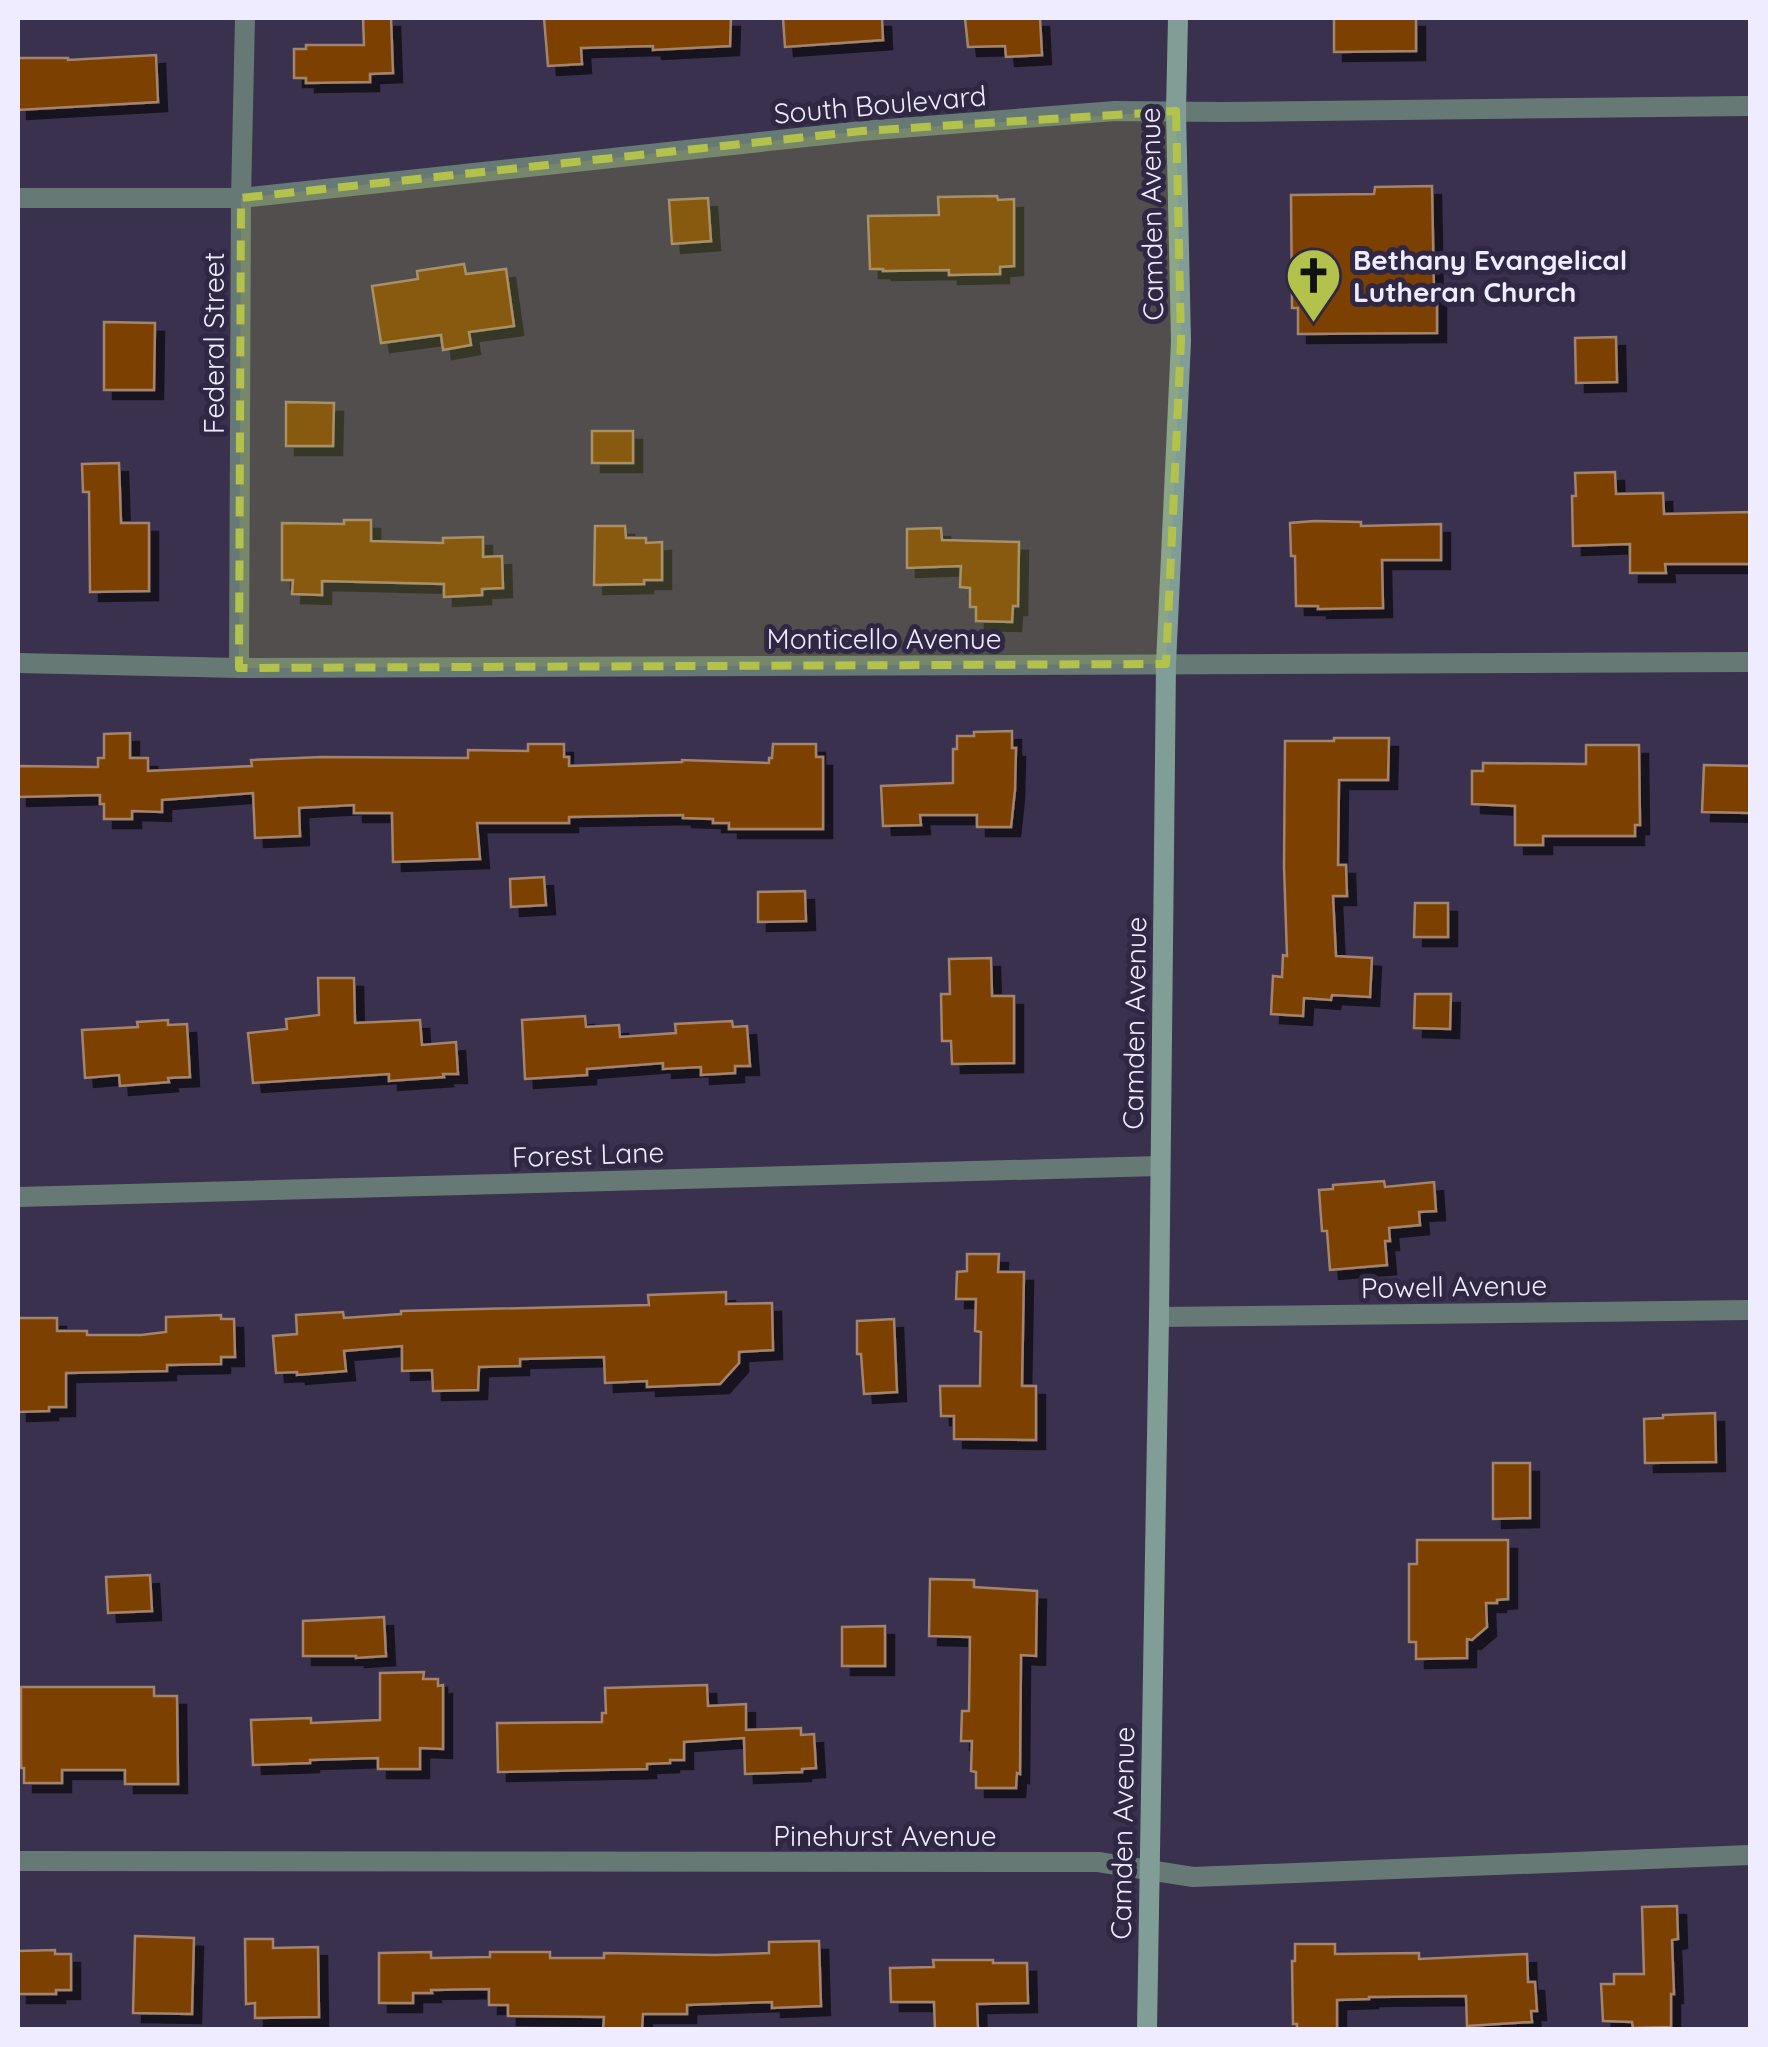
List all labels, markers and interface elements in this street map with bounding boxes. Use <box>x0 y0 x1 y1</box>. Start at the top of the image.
street label: South Boulevard <box>772 77 988 131</box>
street label: Camden Avenue <box>1132 107 1170 321</box>
place label: Bethany Evangelical Lutheran Church <box>1353 242 1627 309</box>
church icon: Bethany Evangelical Lutheran Church <box>1284 245 1344 324</box>
street label: Federal Street <box>196 252 231 434</box>
street label: Monticello Avenue <box>767 621 1001 656</box>
street label: Camden Avenue <box>1115 916 1153 1130</box>
street label: Forest Lane <box>511 1134 665 1174</box>
street label: Powell Avenue <box>1360 1267 1548 1305</box>
street label: Camden Avenue <box>1103 1726 1141 1940</box>
street label: Pinehurst Avenue <box>773 1818 997 1853</box>

